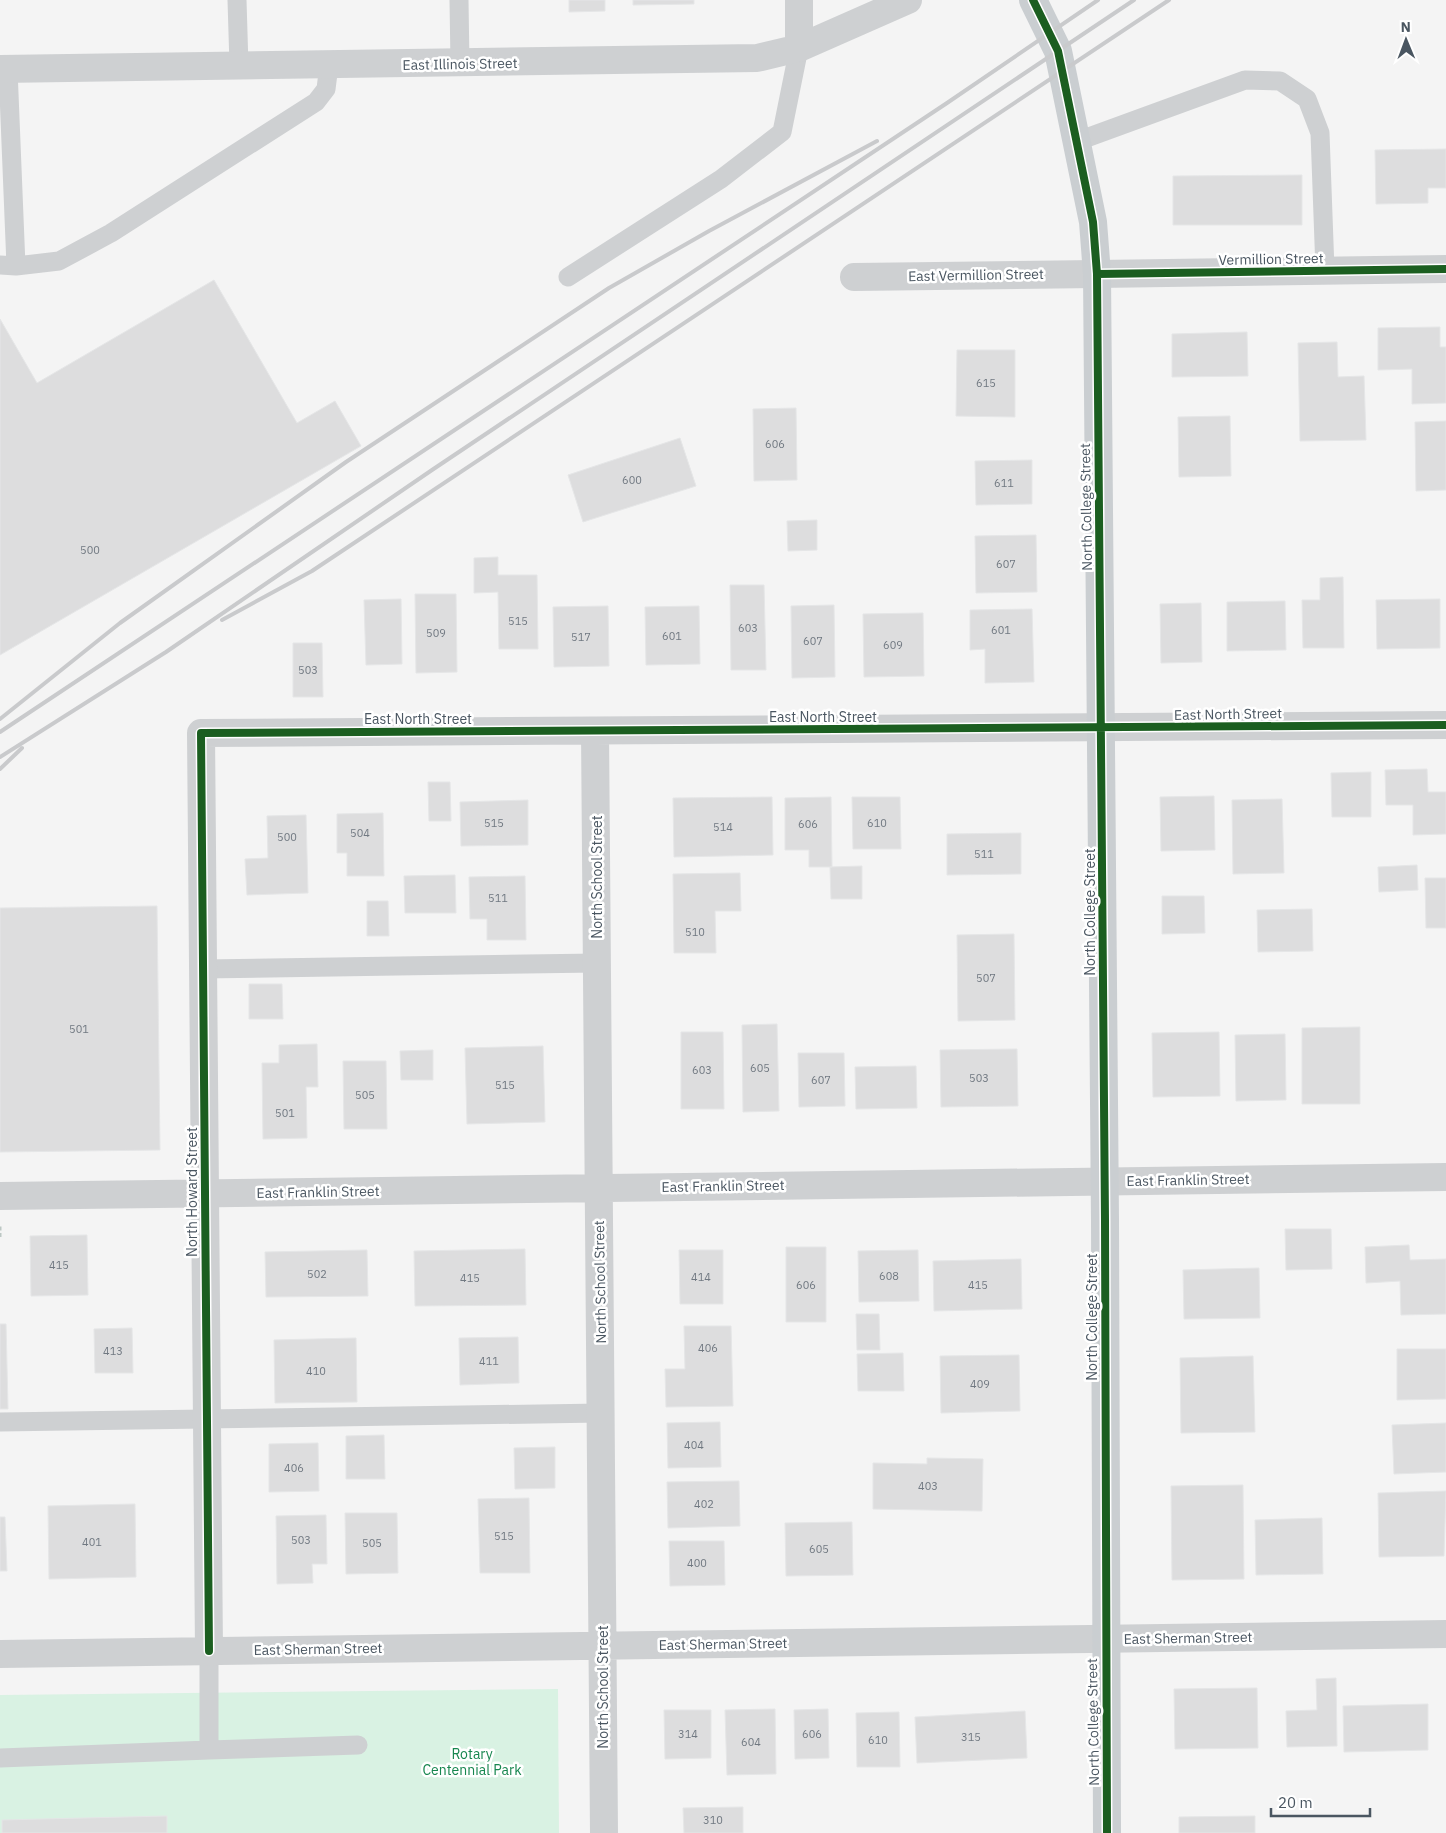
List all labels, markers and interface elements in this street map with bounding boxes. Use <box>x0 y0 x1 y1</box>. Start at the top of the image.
north arrow <box>1381 15 1431 65</box>
text: N <box>1401 18 1411 36</box>
street label: East Illinois Street <box>402 54 518 74</box>
street label: Vermillion Street <box>1218 249 1324 269</box>
street label: East Vermillion Street <box>908 265 1044 285</box>
house number: 615 <box>976 376 996 390</box>
house number: 606 <box>765 437 785 451</box>
street label: North College Street <box>1076 443 1096 571</box>
house number: 600 <box>622 473 642 487</box>
house number: 611 <box>994 476 1014 490</box>
house number: 500 <box>80 543 100 557</box>
house number: 607 <box>996 557 1016 571</box>
house number: 515 <box>508 614 528 628</box>
house number: 603 <box>738 621 758 635</box>
house number: 601 <box>991 623 1011 637</box>
house number: 509 <box>426 626 446 640</box>
house number: 601 <box>662 629 682 643</box>
house number: 517 <box>571 630 591 644</box>
house number: 607 <box>803 634 823 648</box>
house number: 609 <box>883 638 903 652</box>
house number: 503 <box>298 663 318 677</box>
street label: East North Street <box>1174 704 1282 724</box>
street label: East North Street <box>769 708 877 726</box>
street label: East North Street <box>364 710 472 728</box>
street label: North School Street <box>588 815 606 939</box>
house number: 515 <box>484 816 504 830</box>
house number: 610 <box>867 816 887 830</box>
house number: 606 <box>798 817 818 831</box>
house number: 514 <box>713 820 733 834</box>
house number: 504 <box>350 826 370 840</box>
house number: 500 <box>277 830 297 844</box>
house number: 511 <box>974 847 994 861</box>
street label: North College Street <box>1081 848 1099 976</box>
house number: 511 <box>488 891 508 905</box>
house number: 510 <box>685 925 705 939</box>
house number: 507 <box>976 971 996 985</box>
house number: 501 <box>69 1022 89 1036</box>
house number: 605 <box>750 1061 770 1075</box>
house number: 603 <box>692 1063 712 1077</box>
house number: 503 <box>969 1071 989 1085</box>
house number: 607 <box>811 1073 831 1087</box>
house number: 515 <box>495 1078 515 1092</box>
house number: 505 <box>355 1088 375 1102</box>
house number: 501 <box>275 1106 295 1120</box>
street label: North Howard Street <box>183 1127 201 1257</box>
street label: East Franklin Street <box>1126 1170 1250 1190</box>
street label: East Franklin Street <box>661 1176 785 1196</box>
street label: East Franklin Street <box>256 1182 380 1202</box>
street label: North School Street <box>590 1220 610 1344</box>
street label: North College Street <box>1083 1253 1101 1381</box>
house number: 415 <box>49 1258 69 1272</box>
house number: 502 <box>307 1267 327 1281</box>
house number: 608 <box>879 1269 899 1283</box>
house number: 414 <box>691 1270 711 1284</box>
house number: 415 <box>460 1271 480 1285</box>
house number: 606 <box>796 1278 816 1292</box>
house number: 415 <box>968 1278 988 1292</box>
house number: 406 <box>698 1341 718 1355</box>
house number: 413 <box>103 1344 123 1358</box>
house number: 411 <box>479 1354 499 1368</box>
house number: 410 <box>306 1364 326 1378</box>
house number: 409 <box>970 1377 990 1391</box>
house number: 404 <box>684 1438 704 1452</box>
house number: 406 <box>284 1461 304 1475</box>
house number: 403 <box>918 1479 938 1493</box>
house number: 402 <box>694 1497 714 1511</box>
house number: 515 <box>494 1529 514 1543</box>
house number: 503 <box>291 1533 311 1547</box>
house number: 401 <box>82 1535 102 1549</box>
house number: 505 <box>362 1536 382 1550</box>
house number: 605 <box>809 1542 829 1556</box>
house number: 400 <box>687 1556 707 1570</box>
street label: North School Street <box>594 1625 612 1749</box>
street label: East Sherman Street <box>1123 1628 1253 1648</box>
street label: East Sherman Street <box>658 1634 788 1654</box>
street label: East Sherman Street <box>253 1639 383 1659</box>
street label: North College Street <box>1083 1658 1103 1786</box>
house number: 314 <box>678 1727 698 1741</box>
house number: 606 <box>802 1727 822 1741</box>
house number: 315 <box>961 1730 981 1744</box>
house number: 610 <box>868 1733 888 1747</box>
house number: 604 <box>741 1735 761 1749</box>
park label: Rotary Centennial Park <box>422 1745 522 1779</box>
scale bar <box>1271 1786 1370 1818</box>
text: 20 m <box>1278 1793 1313 1812</box>
house number: 310 <box>703 1813 723 1827</box>

